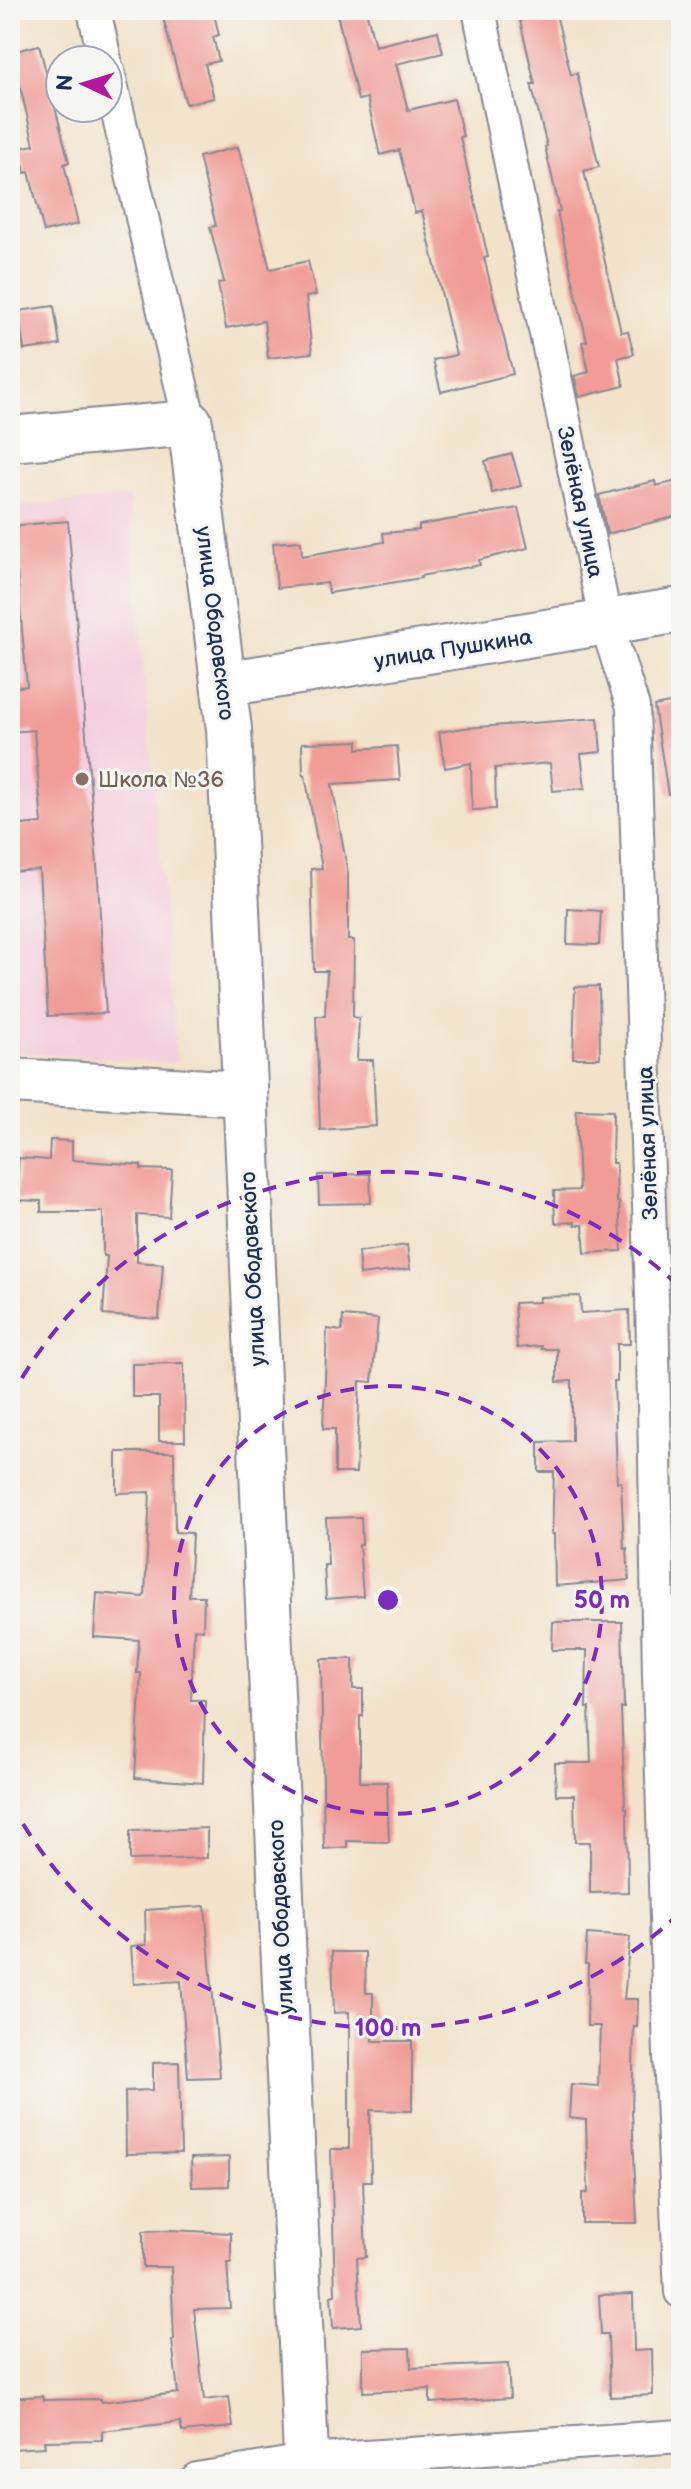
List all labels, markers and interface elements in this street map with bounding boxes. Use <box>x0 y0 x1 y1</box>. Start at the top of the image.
north arrow <box>44 44 124 124</box>
text: N <box>52 74 80 92</box>
street label: Зелёная улица <box>550 424 609 581</box>
street label: улица Ободовского <box>189 525 240 722</box>
street label: улица Пушкина <box>372 624 534 675</box>
place label: Школа №36 <box>98 767 224 794</box>
marker: Школа №36 <box>73 770 91 788</box>
street label: Зелёная улица <box>632 1065 665 1220</box>
street label: улица Ободовского <box>235 1171 272 1367</box>
centre of rings <box>374 1586 402 1614</box>
text: 50 m <box>574 1586 630 1615</box>
street label: улица Ободовского <box>263 1819 300 2015</box>
text: 100 m <box>355 2014 421 2043</box>

